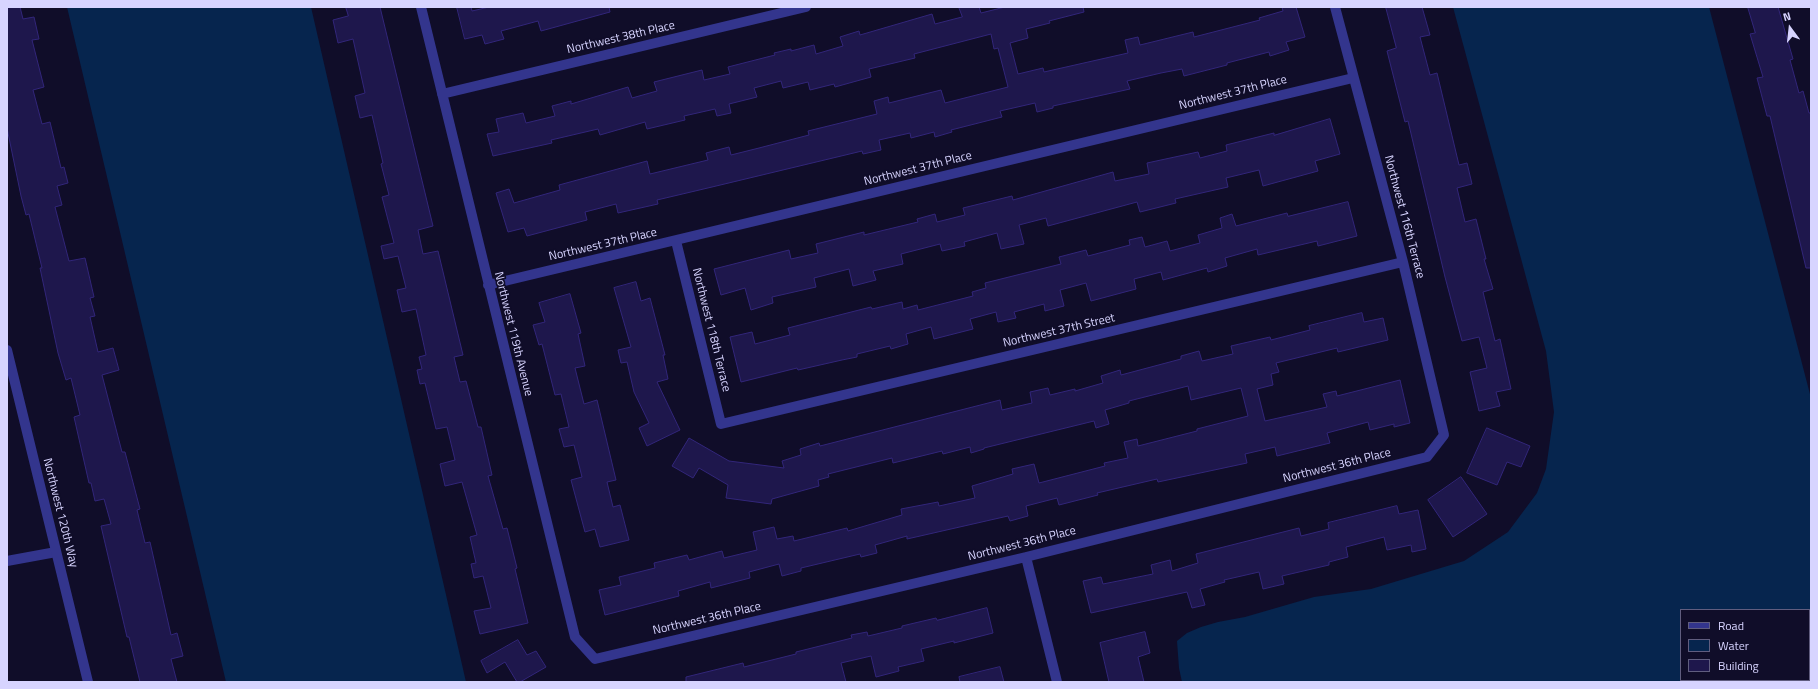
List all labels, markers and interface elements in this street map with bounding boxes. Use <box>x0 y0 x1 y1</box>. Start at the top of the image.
north arrow <box>1770 8 1810 48</box>
text: N <box>1781 8 1793 25</box>
street label: Northwest 38th Place <box>566 19 676 57</box>
street label: Northwest 37th Place <box>1178 73 1288 113</box>
street label: Northwest 37th Place <box>863 149 973 189</box>
street label: Northwest 116th Terrace <box>1381 154 1427 280</box>
street label: Northwest 37th Place <box>548 226 658 264</box>
street label: Northwest 118th Terrace <box>689 267 733 393</box>
street label: Northwest 119th Avenue <box>491 270 535 398</box>
street label: Northwest 37th Street <box>1002 311 1116 351</box>
street label: Northwest 36th Place <box>1282 446 1392 486</box>
street label: Northwest 120th Way <box>39 457 81 569</box>
street label: Northwest 36th Place <box>967 524 1077 564</box>
street label: Northwest 36th Place <box>652 600 762 638</box>
legend <box>1680 609 1810 681</box>
text: Road <box>1718 616 1744 635</box>
text: Water <box>1718 636 1749 655</box>
text: Building <box>1718 656 1759 675</box>

